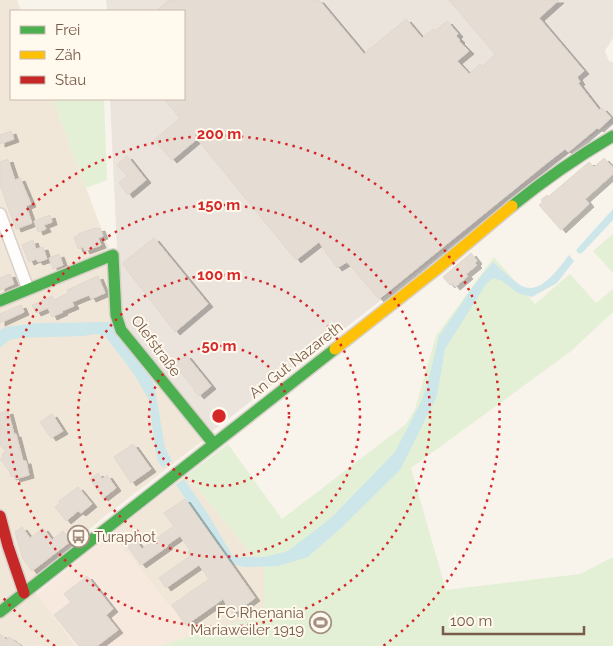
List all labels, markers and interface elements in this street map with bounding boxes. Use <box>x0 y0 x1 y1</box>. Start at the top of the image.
legend <box>10 10 185 100</box>
text: Frei <box>55 21 80 39</box>
text: Zäh <box>55 46 81 64</box>
text: Stau <box>55 71 86 89</box>
text: 200 m <box>197 125 241 143</box>
text: 150 m <box>198 196 240 214</box>
text: 100 m <box>197 266 241 284</box>
street label: Olefstraße <box>127 312 185 380</box>
street label: An Gut Nazareth <box>246 318 346 402</box>
text: 50 m <box>201 337 237 355</box>
centre of rings <box>210 407 228 425</box>
bus stop icon: Turaphot <box>66 525 90 549</box>
place label: Turaphot <box>94 528 156 546</box>
place label: FC Rhenania Mariaweiler 1919 <box>190 604 304 639</box>
scale bar <box>443 604 584 636</box>
sports icon: FC Rhenania Mariaweiler 1919 <box>308 610 332 634</box>
text: 100 m <box>450 612 492 630</box>

